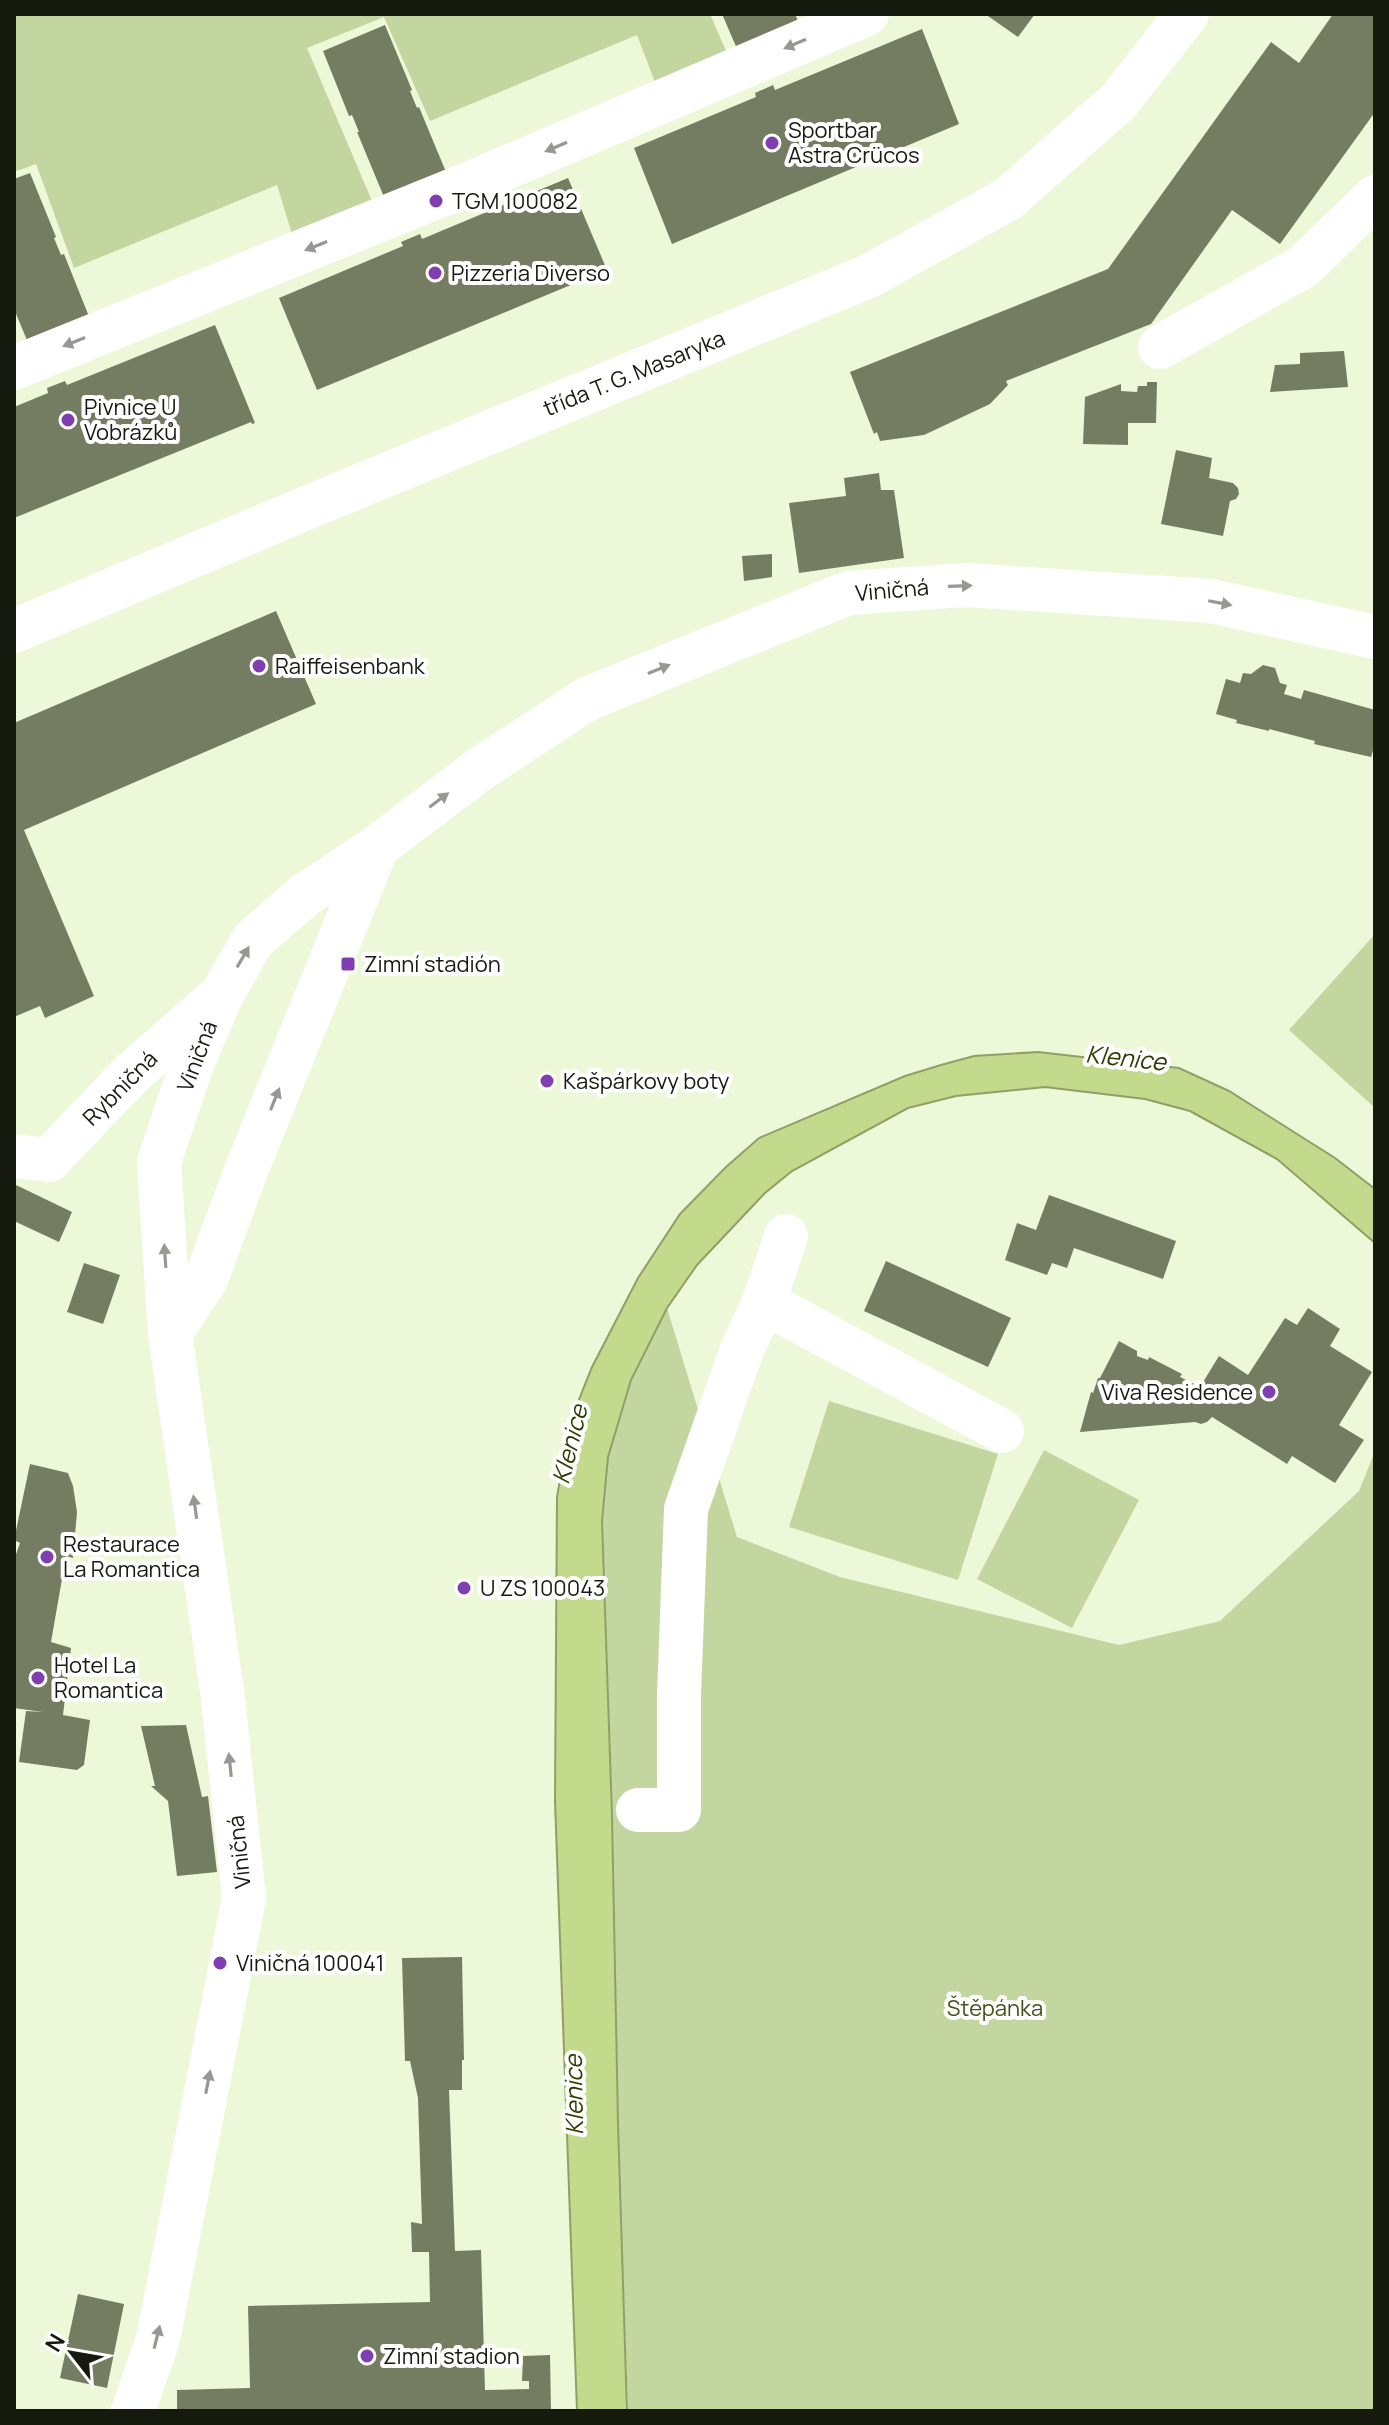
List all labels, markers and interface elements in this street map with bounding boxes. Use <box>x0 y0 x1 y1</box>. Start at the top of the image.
one-way arrow <box>783 38 807 51</box>
place label: Sportbar Astra Crücos <box>788 115 919 170</box>
marker: Sportbar Astra Crücos <box>763 134 781 152</box>
one-way arrow <box>544 141 568 154</box>
place label: TGM 100082 <box>452 186 578 216</box>
marker: TGM 100082 <box>427 192 445 210</box>
one-way arrow <box>304 240 328 253</box>
place label: Pizzeria Diverso <box>451 258 610 288</box>
marker: Pizzeria Diverso <box>426 264 444 282</box>
street label: třída T. G. Masaryka <box>539 323 729 423</box>
one-way arrow <box>62 336 86 349</box>
place label: Pivnice U Vobrázků <box>84 392 177 447</box>
marker: Pivnice U Vobrázků <box>59 411 77 429</box>
street label: Viničná <box>854 572 930 608</box>
one-way arrow <box>948 579 973 592</box>
one-way arrow <box>1207 597 1232 610</box>
place label: Raiffeisenbank <box>275 651 426 681</box>
marker: Raiffeisenbank <box>250 657 268 675</box>
one-way arrow <box>648 663 671 676</box>
one-way arrow <box>428 792 450 808</box>
one-way arrow <box>236 946 250 969</box>
place label: Zimní stadión <box>364 949 501 979</box>
marker: Zimní stadión <box>339 955 357 973</box>
street label: Viničná <box>170 1016 224 1096</box>
water label: Klenice <box>1084 1036 1170 1078</box>
street label: Rybničná <box>76 1044 164 1132</box>
place label: Kašpárkovy boty <box>563 1066 730 1096</box>
marker: Kašpárkovy boty <box>538 1072 556 1090</box>
one-way arrow <box>269 1087 282 1111</box>
one-way arrow <box>158 1243 171 1268</box>
place label: Viva Residence <box>1101 1377 1253 1407</box>
marker: Viva Residence <box>1260 1383 1278 1401</box>
water label: Klenice <box>543 1399 595 1487</box>
one-way arrow <box>188 1494 201 1519</box>
place label: Restaurace La Romantica <box>63 1529 200 1584</box>
marker: Restaurace La Romantica <box>38 1548 56 1566</box>
place label: U ZS 100043 <box>480 1573 605 1603</box>
marker: U ZS 100043 <box>455 1579 473 1597</box>
place label: Hotel La Romantica <box>54 1650 163 1705</box>
marker: Hotel La Romantica <box>29 1669 47 1687</box>
one-way arrow <box>223 1752 236 1777</box>
street label: Viničná <box>220 1814 258 1890</box>
place label: Viničná 100041 <box>236 1948 384 1978</box>
marker: Viničná 100041 <box>211 1954 229 1972</box>
park label: Štěpánka <box>947 1993 1043 2023</box>
water label: Klenice <box>556 2053 590 2135</box>
one-way arrow <box>202 2069 214 2094</box>
north arrow <box>32 2313 112 2393</box>
one-way arrow <box>152 2324 164 2349</box>
text: N <box>38 2328 72 2357</box>
place label: Zimní stadion <box>383 2341 520 2371</box>
marker: Zimní stadion <box>358 2347 376 2365</box>

